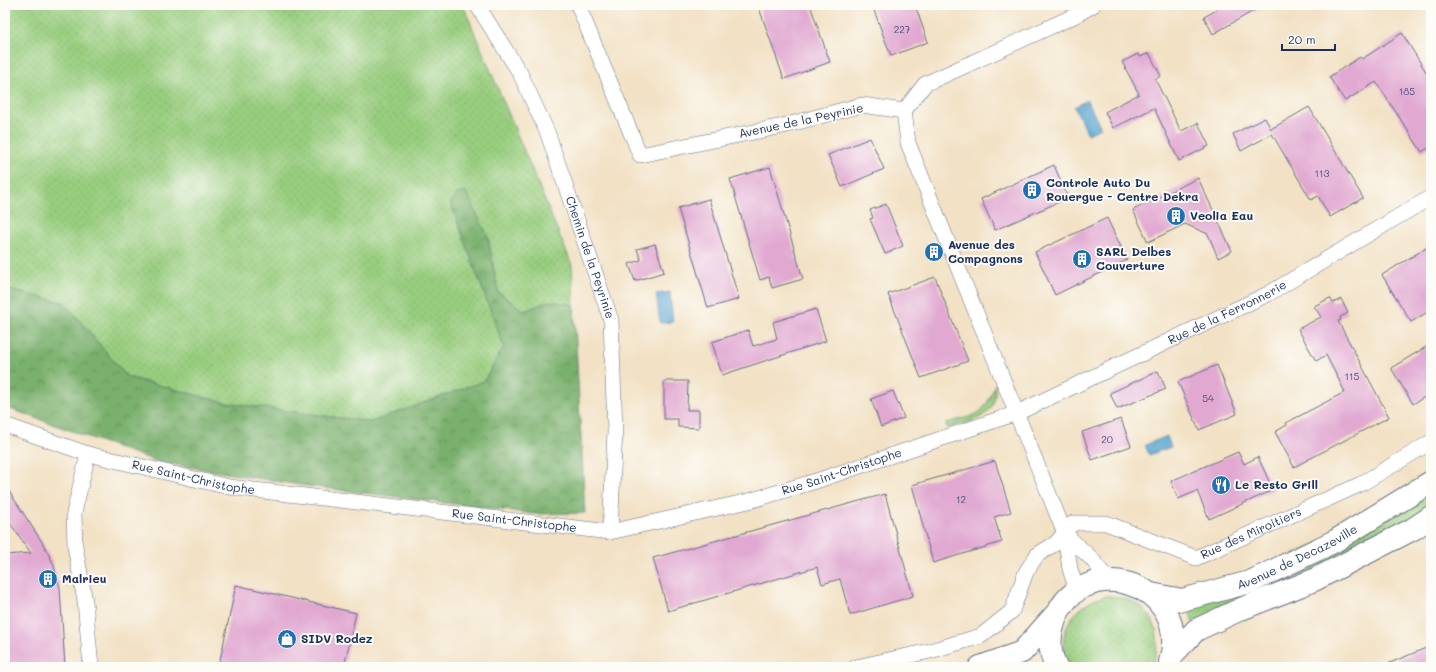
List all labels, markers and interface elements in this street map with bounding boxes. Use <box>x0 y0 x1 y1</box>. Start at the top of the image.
house number: 227 <box>894 22 911 36</box>
scale bar <box>1282 26 1335 52</box>
text: 20 m <box>1288 31 1316 47</box>
house number: 185 <box>1399 84 1415 98</box>
street label: Avenue de la Peyrinie <box>737 99 865 141</box>
house number: 113 <box>1315 166 1330 180</box>
place label: Controle Auto Du Rouergue - Centre Dekra <box>1046 174 1199 204</box>
building icon: Controle Auto Du Rouergue - Centre Dekra <box>1021 179 1043 201</box>
street label: Chemin de la Peyrinie <box>563 194 619 321</box>
building icon: Veolia Eau <box>1165 205 1187 227</box>
place label: Veolia Eau <box>1190 207 1253 223</box>
place label: Avenue des Compagnons <box>948 236 1023 266</box>
building icon: Avenue des Compagnons <box>923 241 945 263</box>
place label: SARL Delbes Couverture <box>1096 243 1171 273</box>
building icon: SARL Delbes Couverture <box>1071 248 1093 270</box>
street label: Rue de la Ferronnerie <box>1165 276 1289 347</box>
house number: 115 <box>1345 369 1360 383</box>
house number: 54 <box>1202 391 1214 405</box>
house number: 20 <box>1101 432 1113 446</box>
street label: Rue Saint-Christophe <box>779 444 904 498</box>
street label: Rue Saint-Christophe <box>131 456 256 497</box>
restaurant icon: Le Resto Grill <box>1210 474 1232 496</box>
place label: Le Resto Grill <box>1235 476 1318 492</box>
house number: 12 <box>956 492 966 506</box>
street label: Rue des Miroitiers <box>1198 503 1304 562</box>
street label: Rue Saint-Christophe <box>451 504 578 535</box>
street label: Avenue de Decazeville <box>1235 520 1360 592</box>
building icon: Malrieu <box>37 568 59 590</box>
place label: Malrieu <box>62 570 107 586</box>
shop icon: SIDV Rodez <box>276 628 298 650</box>
place label: SIDV Rodez <box>301 630 373 646</box>

